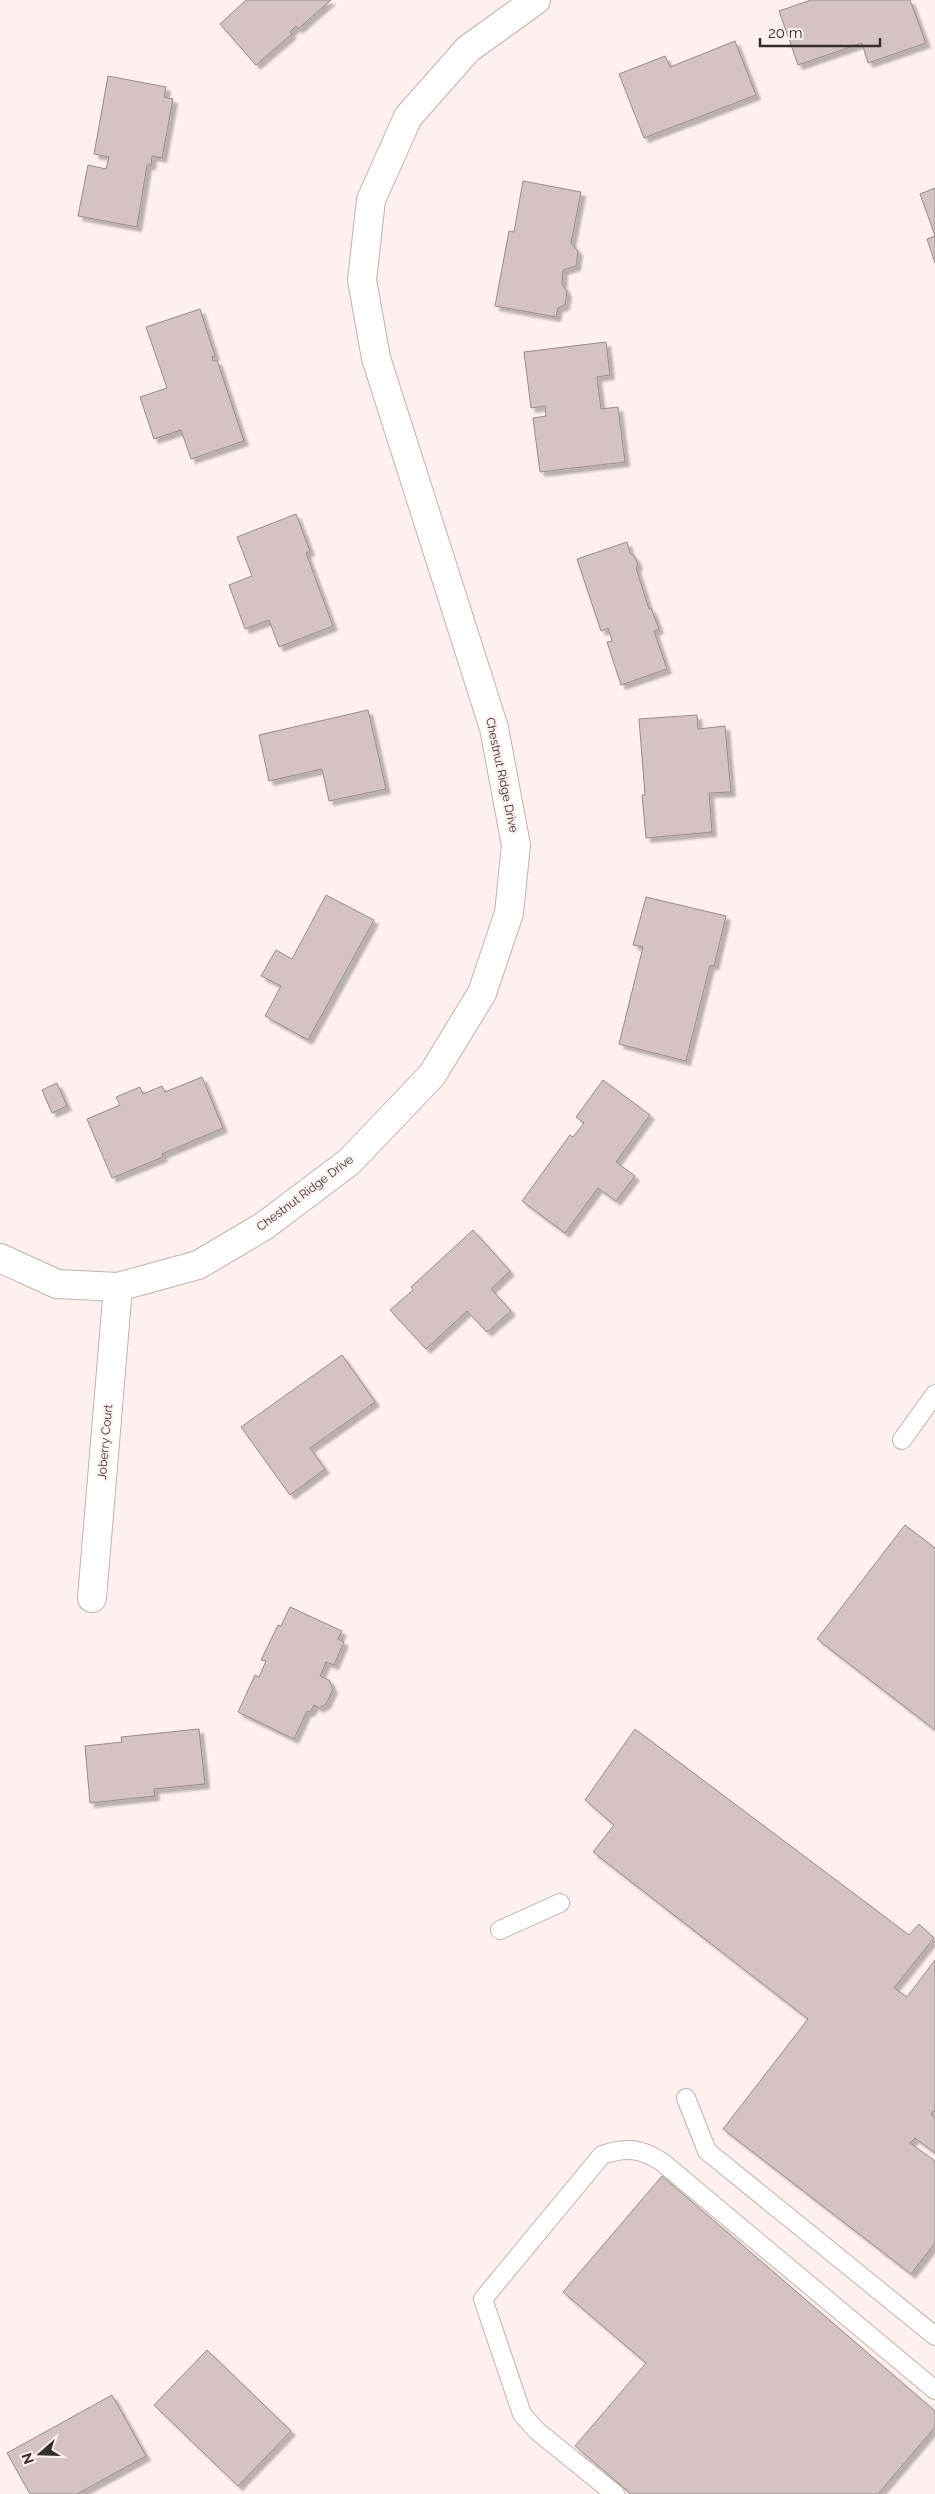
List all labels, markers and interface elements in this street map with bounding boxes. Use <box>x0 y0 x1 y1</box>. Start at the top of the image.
scale bar <box>760 15 880 47</box>
text: 20 m <box>768 24 803 42</box>
street label: Chestnut Ridge Drive <box>483 716 521 834</box>
street label: Chestnut Ridge Drive <box>254 1152 356 1234</box>
street label: Joberry Court <box>95 1404 115 1480</box>
north arrow <box>15 2429 65 2479</box>
text: N <box>18 2451 37 2466</box>

